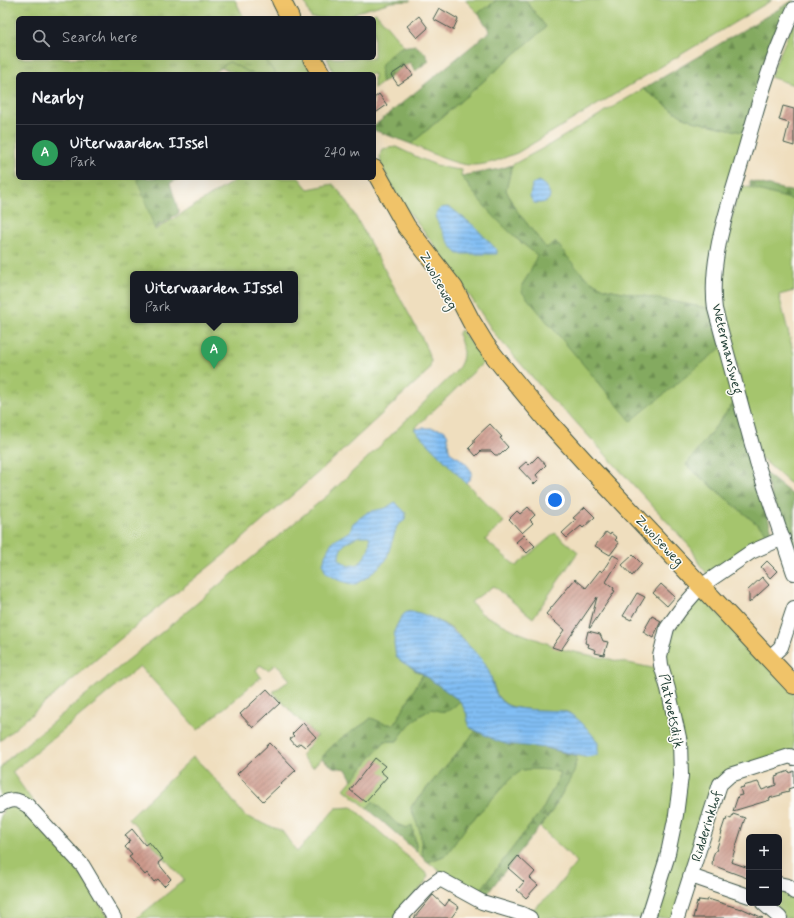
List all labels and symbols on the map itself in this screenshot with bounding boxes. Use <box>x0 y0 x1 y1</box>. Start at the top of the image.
street label: Zwolseweg <box>414 249 461 314</box>
street label: Wetermansweg <box>705 302 747 397</box>
pin: A <box>201 336 227 369</box>
your location <box>545 490 565 510</box>
street label: Zwolseweg <box>630 511 687 571</box>
street label: Platvoetsdijk <box>654 672 688 750</box>
street label: Ridderinkhof <box>688 788 726 864</box>

